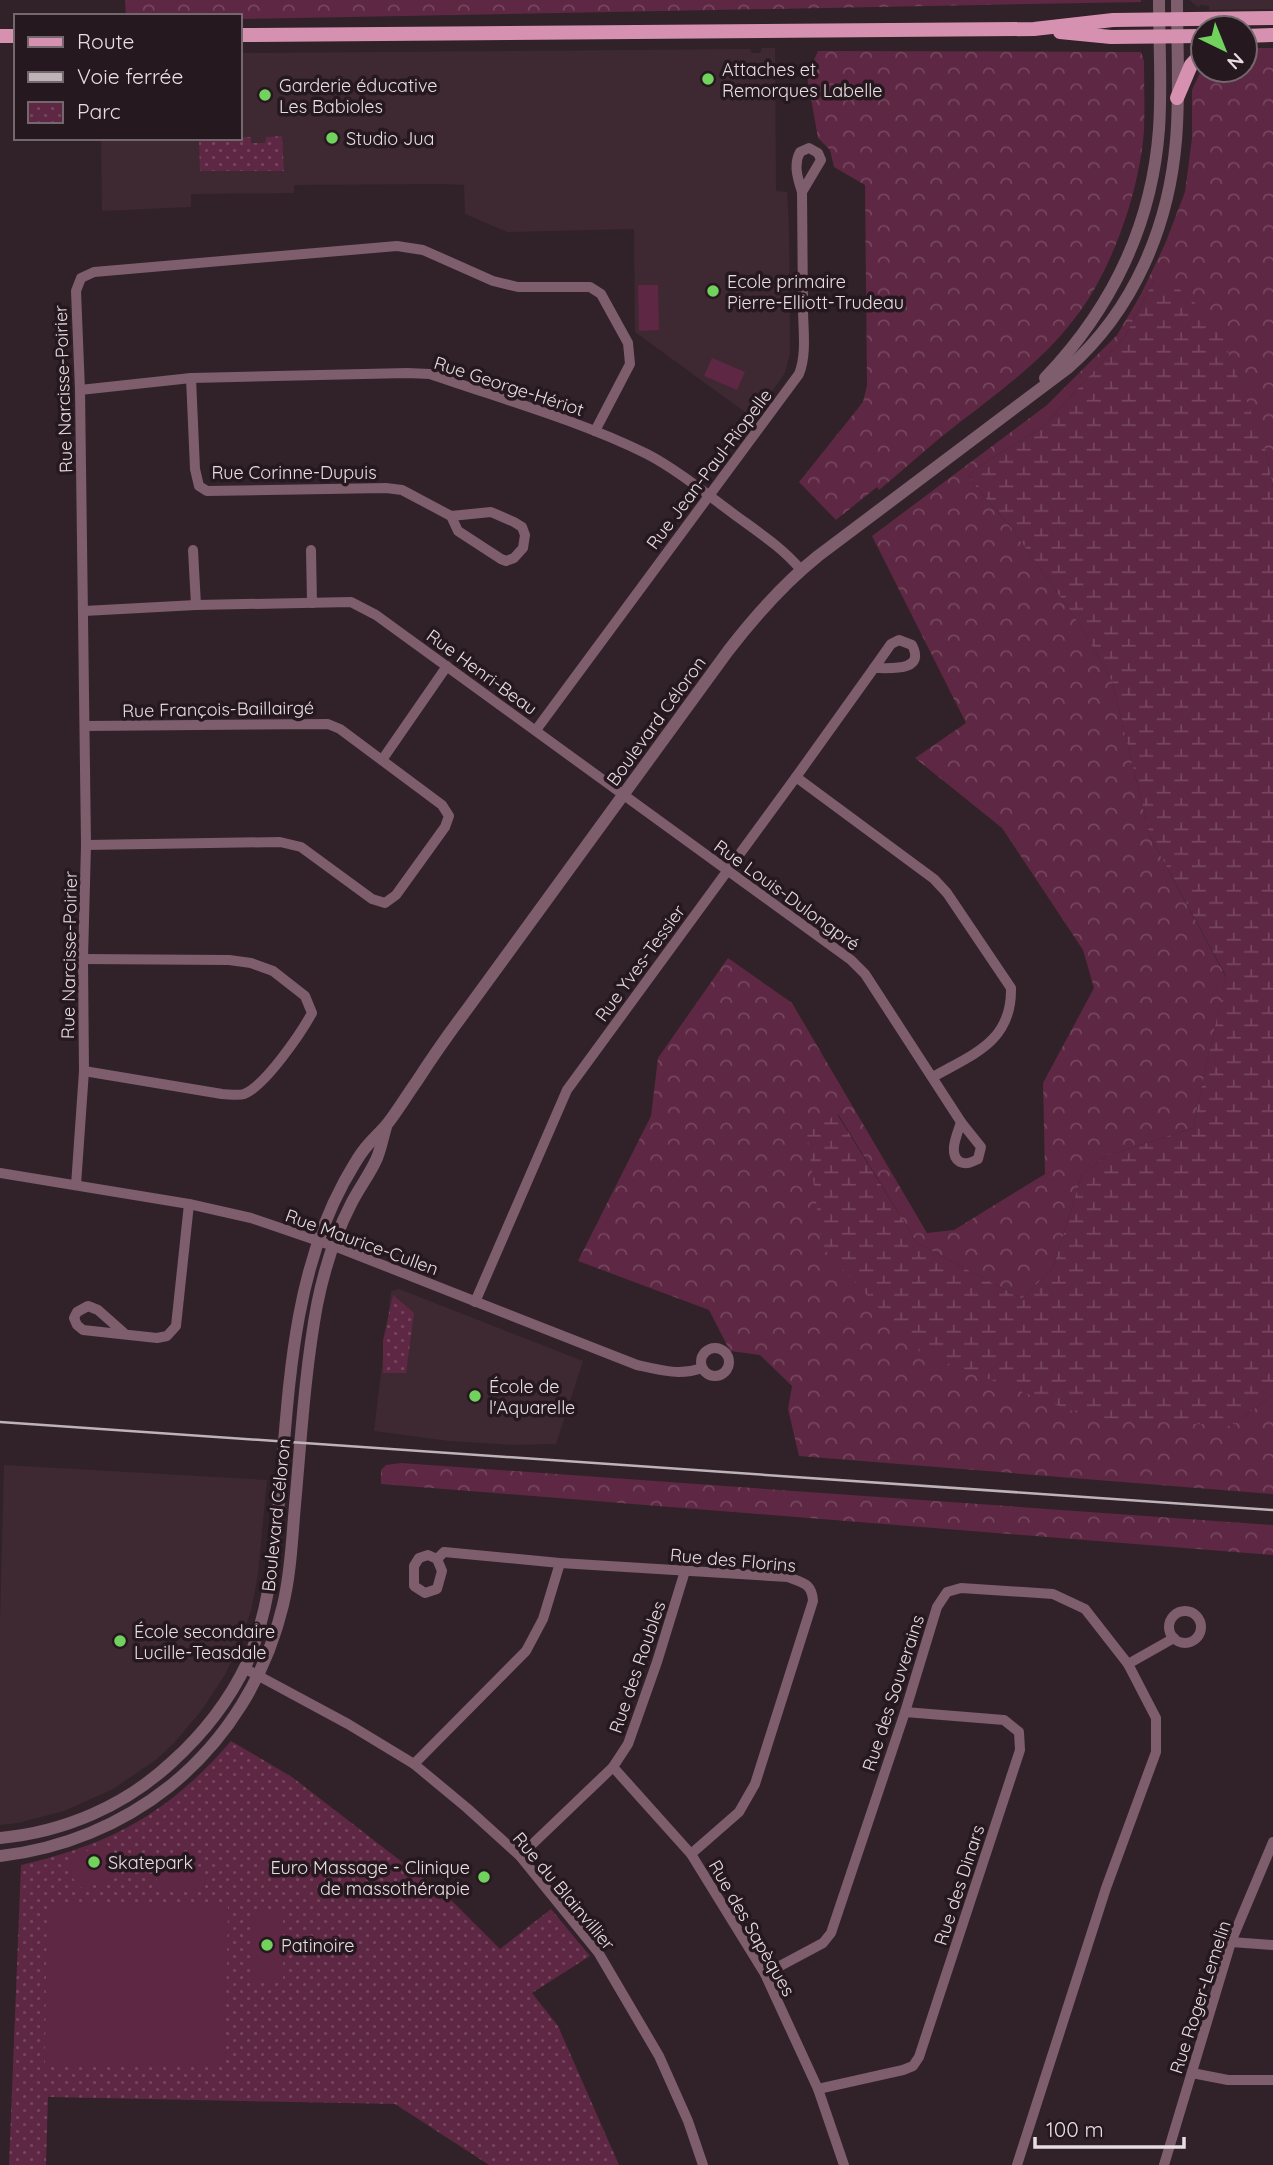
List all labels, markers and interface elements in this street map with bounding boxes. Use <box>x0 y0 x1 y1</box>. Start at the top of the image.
legend <box>14 14 242 140</box>
north arrow <box>1189 14 1259 84</box>
text: Route <box>77 28 134 54</box>
text: N <box>1222 48 1249 75</box>
place label: Attaches et Remorques Labelle <box>722 58 882 102</box>
text: Voie ferrée <box>77 63 183 89</box>
marker: Attaches et Remorques Labelle <box>700 71 716 87</box>
place label: Garderie éducative Les Babioles <box>279 74 438 118</box>
marker: Garderie éducative Les Babioles <box>257 87 273 103</box>
text: Parc <box>77 98 121 124</box>
place label: Studio Jua <box>346 127 434 150</box>
marker: Studio Jua <box>324 130 340 146</box>
place label: Ecole primaire Pierre-Elliott-Trudeau <box>727 270 904 314</box>
marker: Ecole primaire Pierre-Elliott-Trudeau <box>705 283 721 299</box>
street label: Rue Narcisse-Poirier <box>49 305 77 473</box>
street label: Rue George-Hériot <box>431 351 587 421</box>
street label: Rue Jean-Paul-Riopelle <box>641 384 777 554</box>
street label: Rue Corinne-Dupuis <box>211 461 377 484</box>
street label: Rue Henri-Beau <box>422 624 542 720</box>
street label: Boulevard Céloron <box>601 652 711 790</box>
street label: Rue François-Baillairgé <box>122 696 314 722</box>
street label: Rue Louis-Dulongpré <box>710 834 864 956</box>
street label: Rue Narcisse-Poirier <box>56 871 82 1039</box>
street label: Rue Yves-Tessier <box>590 900 690 1026</box>
street label: Rue Maurice-Cullen <box>282 1204 442 1280</box>
place label: École de l'Aquarelle <box>489 1375 575 1419</box>
marker: École de l'Aquarelle <box>467 1388 483 1404</box>
street label: Boulevard Céloron <box>257 1437 295 1593</box>
street label: Rue des Florins <box>669 1543 797 1577</box>
street label: Rue des Roubles <box>604 1598 670 1736</box>
street label: Rue des Souverains <box>857 1612 929 1774</box>
place label: École secondaire Lucille-Teasdale <box>134 1620 275 1664</box>
marker: École secondaire Lucille-Teasdale <box>112 1633 128 1649</box>
street label: Rue des Dinars <box>929 1822 989 1948</box>
street label: Rue du Blainvillier <box>508 1827 620 1955</box>
place label: Skatepark <box>108 1851 193 1874</box>
marker: Skatepark <box>86 1854 102 1870</box>
place label: Euro Massage - Clinique de massothérapie <box>270 1856 470 1900</box>
street label: Rue des Sapèques <box>704 1856 800 2000</box>
marker: Euro Massage - Clinique de massothérapie <box>476 1869 492 1885</box>
street label: Rue Roger-Lemelin <box>1164 1917 1236 2077</box>
place label: Patinoire <box>281 1934 354 1957</box>
marker: Patinoire <box>259 1937 275 1953</box>
scale bar <box>1035 2106 1184 2150</box>
text: 100 m <box>1046 2116 1104 2142</box>

